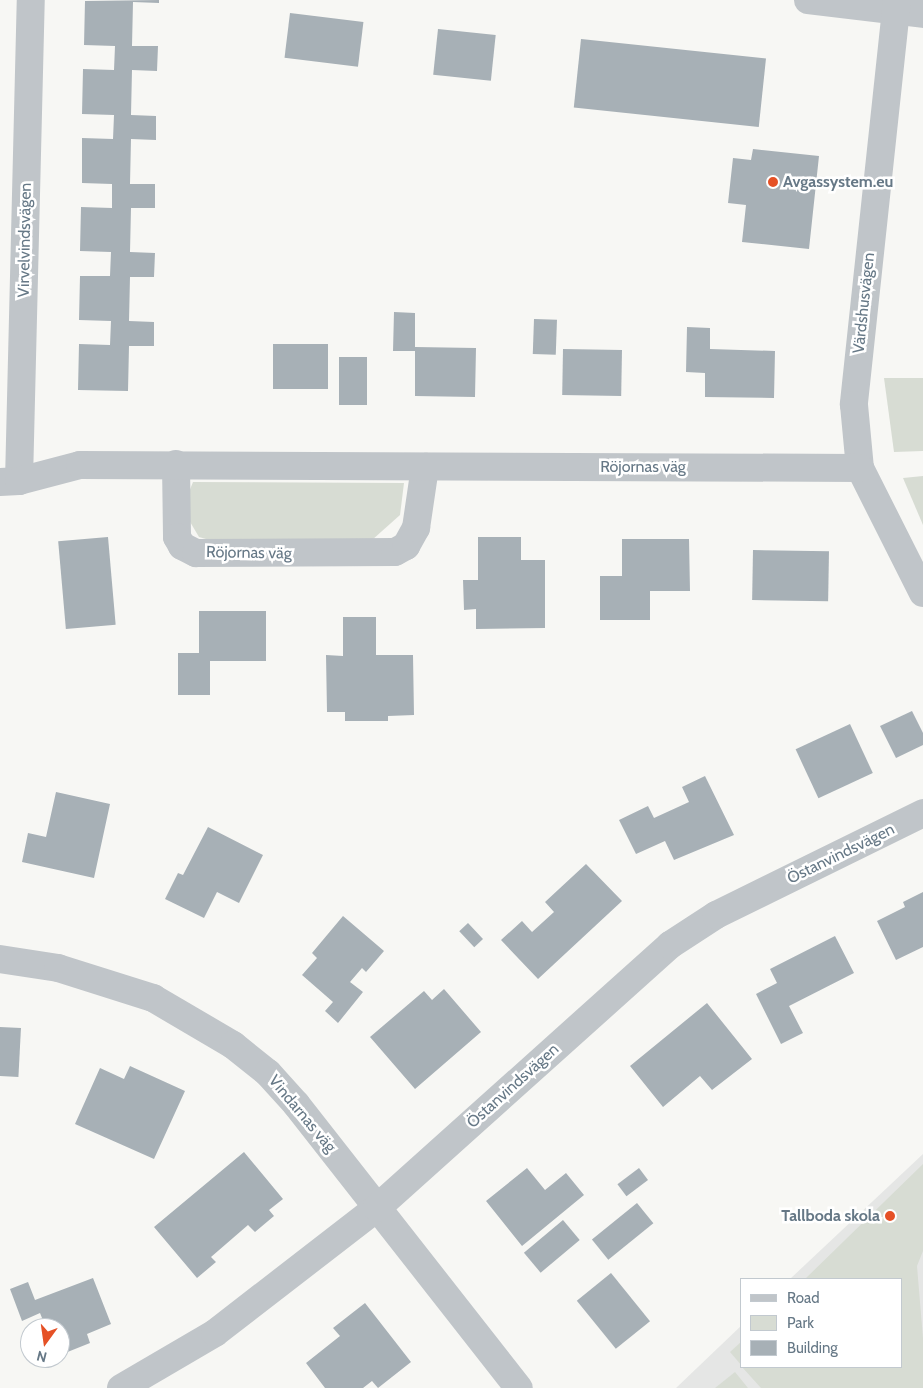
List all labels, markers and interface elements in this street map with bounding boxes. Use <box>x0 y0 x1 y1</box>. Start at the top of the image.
place label: Avgassystem.eu <box>783 172 893 192</box>
marker: Avgassystem.eu <box>767 176 779 188</box>
street label: Virvelvindsvägen <box>14 182 36 298</box>
street label: Värdshusvägen <box>849 252 879 354</box>
street label: Röjornas väg <box>600 457 686 477</box>
street label: Röjornas väg <box>206 543 292 563</box>
street label: Östanvindsvägen <box>784 820 898 888</box>
street label: Östanvindsvägen <box>463 1040 563 1132</box>
street label: Vindarnas väg <box>264 1072 340 1156</box>
place label: Tallboda skola <box>781 1206 880 1226</box>
marker: Tallboda skola <box>884 1210 896 1222</box>
legend <box>740 1278 903 1368</box>
text: Road <box>787 1289 820 1307</box>
text: Park <box>787 1314 814 1332</box>
north arrow <box>20 1318 70 1368</box>
text: Building <box>787 1339 838 1357</box>
text: N <box>35 1347 49 1367</box>

